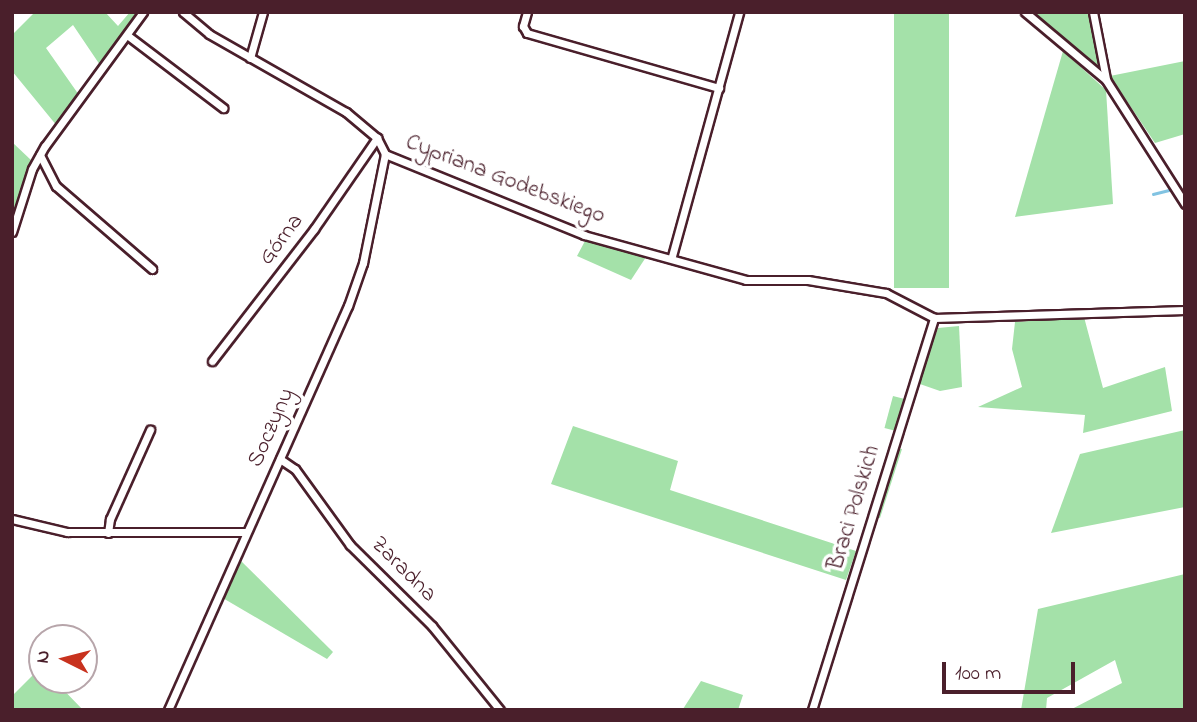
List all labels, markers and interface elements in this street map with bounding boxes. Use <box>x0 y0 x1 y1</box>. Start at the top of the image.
street label: Cypriana Godebskiego <box>401 129 609 231</box>
street label: Górna <box>254 209 310 271</box>
street label: Soczyny <box>242 384 302 472</box>
street label: Braci Polskich <box>823 442 887 574</box>
street label: Zaradna <box>364 531 442 609</box>
north arrow <box>28 624 98 694</box>
scale bar <box>945 648 1078 692</box>
text: N <box>30 649 58 665</box>
text: 100 m <box>955 659 1001 689</box>

